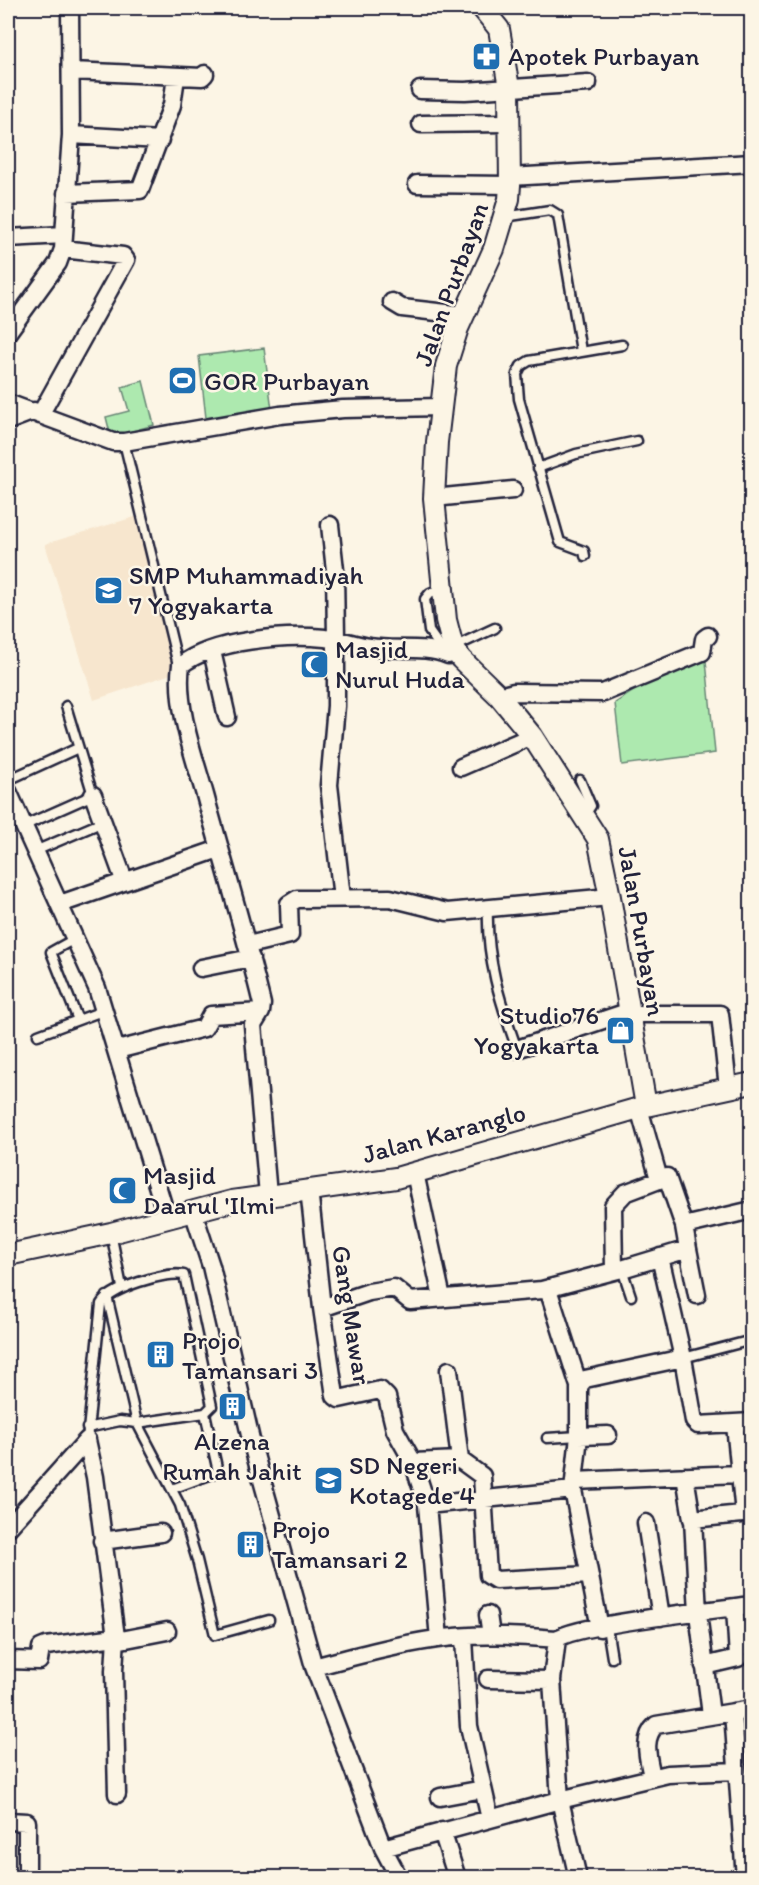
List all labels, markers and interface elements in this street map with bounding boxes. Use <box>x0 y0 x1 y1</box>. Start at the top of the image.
pharmacy icon: Apotek Purbayan <box>471 40 503 72</box>
place label: Apotek Purbayan <box>508 40 700 72</box>
street label: Jalan Purbayan <box>407 197 496 370</box>
sports icon: GOR Purbayan <box>167 365 199 397</box>
place label: GOR Purbayan <box>204 365 370 397</box>
place label: SMP Muhammadiyah 7 Yogyakarta <box>129 559 364 621</box>
school or university icon: SMP Muhammadiyah 7 Yogyakarta <box>92 574 124 606</box>
place label: Masjid Nurul Huda <box>335 633 465 695</box>
mosque icon: Masjid Nurul Huda <box>298 648 330 680</box>
street label: Jalan Purbayan <box>611 844 673 1019</box>
place label: Studio76 Yogyakarta <box>474 999 599 1061</box>
shop icon: Studio76 Yogyakarta <box>604 1014 636 1046</box>
street label: Jalan Karanglo <box>359 1096 529 1170</box>
place label: Masjid Daarul 'Ilmi <box>143 1159 275 1221</box>
mosque icon: Masjid Daarul 'Ilmi <box>106 1174 138 1206</box>
street label: Gang Mawar <box>325 1243 379 1388</box>
place label: Projo Tamansari 3 <box>182 1324 318 1386</box>
building icon: Projo Tamansari 3 <box>145 1339 177 1371</box>
building icon: Alzena Rumah Jahit <box>216 1391 248 1423</box>
place label: Alzena Rumah Jahit <box>162 1425 302 1487</box>
place label: SD Negeri Kotagede 4 <box>349 1449 475 1511</box>
school or university icon: SD Negeri Kotagede 4 <box>312 1464 344 1496</box>
place label: Projo Tamansari 2 <box>272 1513 408 1575</box>
building icon: Projo Tamansari 2 <box>235 1528 267 1560</box>

